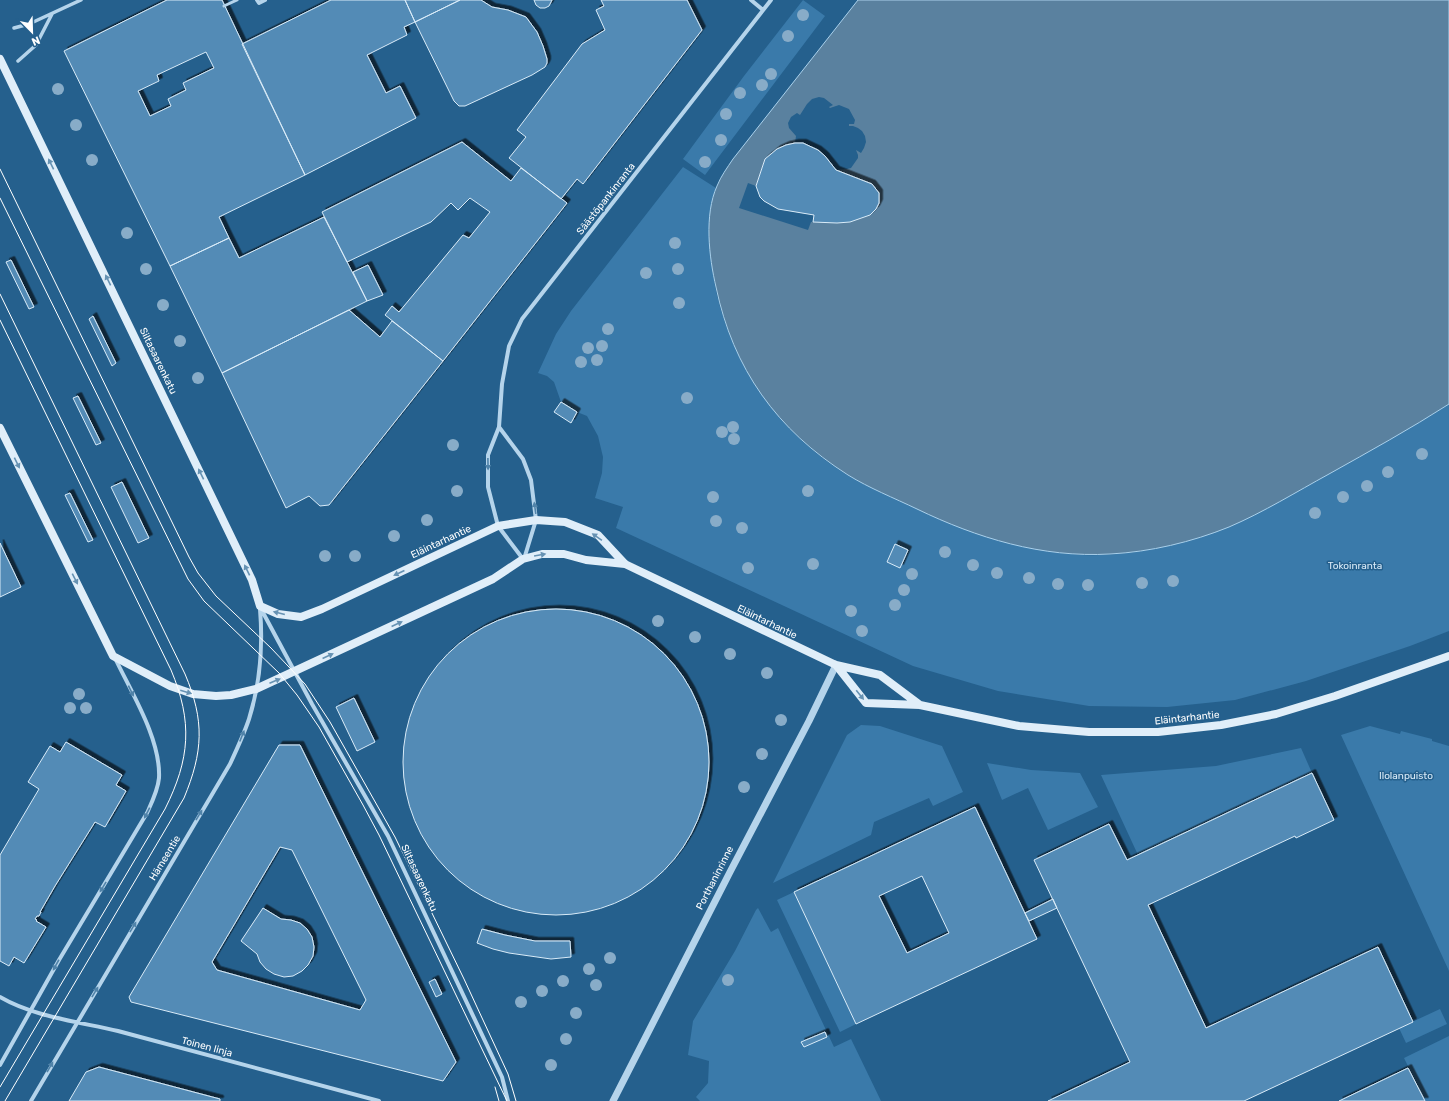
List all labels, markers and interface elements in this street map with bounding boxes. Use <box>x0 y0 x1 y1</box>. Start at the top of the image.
north arrow <box>12 12 52 52</box>
text: N <box>29 33 42 48</box>
one-way arrow <box>48 158 54 169</box>
street label: Säästöpankinranta <box>574 161 638 237</box>
one-way arrow <box>105 275 111 286</box>
street label: Siltasaarenkatu <box>137 326 179 396</box>
one-way arrow <box>14 457 20 468</box>
one-way arrow <box>485 458 491 471</box>
one-way arrow <box>198 469 204 480</box>
one-way arrow <box>531 502 538 514</box>
street label: Eläintarhantie <box>409 523 473 561</box>
one-way arrow <box>592 533 603 541</box>
one-way arrow <box>534 552 546 558</box>
park label: Tokoinranta <box>1328 560 1382 572</box>
one-way arrow <box>244 564 250 575</box>
one-way arrow <box>394 570 405 576</box>
one-way arrow <box>72 573 78 585</box>
street label: Eläintarhantie <box>735 602 799 642</box>
one-way arrow <box>273 610 285 616</box>
one-way arrow <box>391 621 402 627</box>
one-way arrow <box>322 653 334 659</box>
one-way arrow <box>270 677 282 683</box>
one-way arrow <box>127 685 134 697</box>
one-way arrow <box>180 689 192 695</box>
one-way arrow <box>856 690 865 700</box>
street label: Eläintarhantie <box>1154 709 1220 727</box>
one-way arrow <box>240 729 246 741</box>
park label: Ilolanpuisto <box>1379 770 1433 782</box>
one-way arrow <box>144 807 150 819</box>
one-way arrow <box>196 809 203 821</box>
street label: Hämeentie <box>147 833 183 883</box>
street label: Siltasaarenkatu <box>398 843 440 913</box>
street label: Porthaninrinne <box>694 844 736 912</box>
one-way arrow <box>100 881 107 893</box>
one-way arrow <box>130 921 137 933</box>
one-way arrow <box>53 959 60 970</box>
one-way arrow <box>91 987 99 997</box>
street label: Toinen linja <box>180 1034 234 1060</box>
one-way arrow <box>47 1061 54 1073</box>

